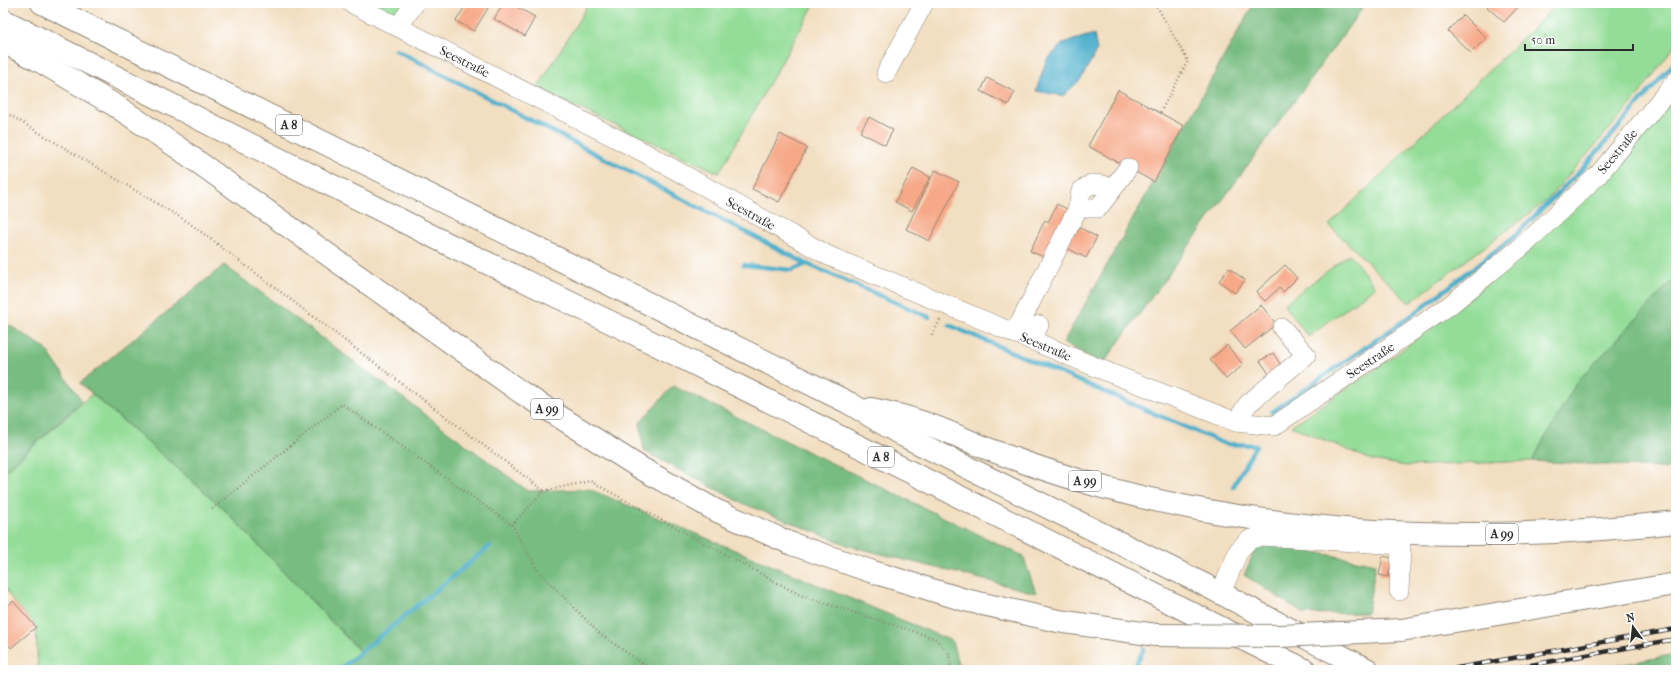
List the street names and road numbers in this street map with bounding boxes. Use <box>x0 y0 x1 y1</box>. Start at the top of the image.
street label: Seestraße <box>437 42 493 81</box>
road number: A 8 <box>276 115 302 135</box>
street label: Seestraße <box>1594 125 1641 177</box>
street label: Seestraße <box>723 194 779 233</box>
street label: Seestraße <box>1018 329 1074 364</box>
street label: Seestraße <box>1344 339 1397 382</box>
road number: A 99 <box>531 399 563 419</box>
road number: A 8 <box>868 447 894 467</box>
road number: A 99 <box>1069 471 1101 491</box>
road number: A 99 <box>1486 524 1518 544</box>

